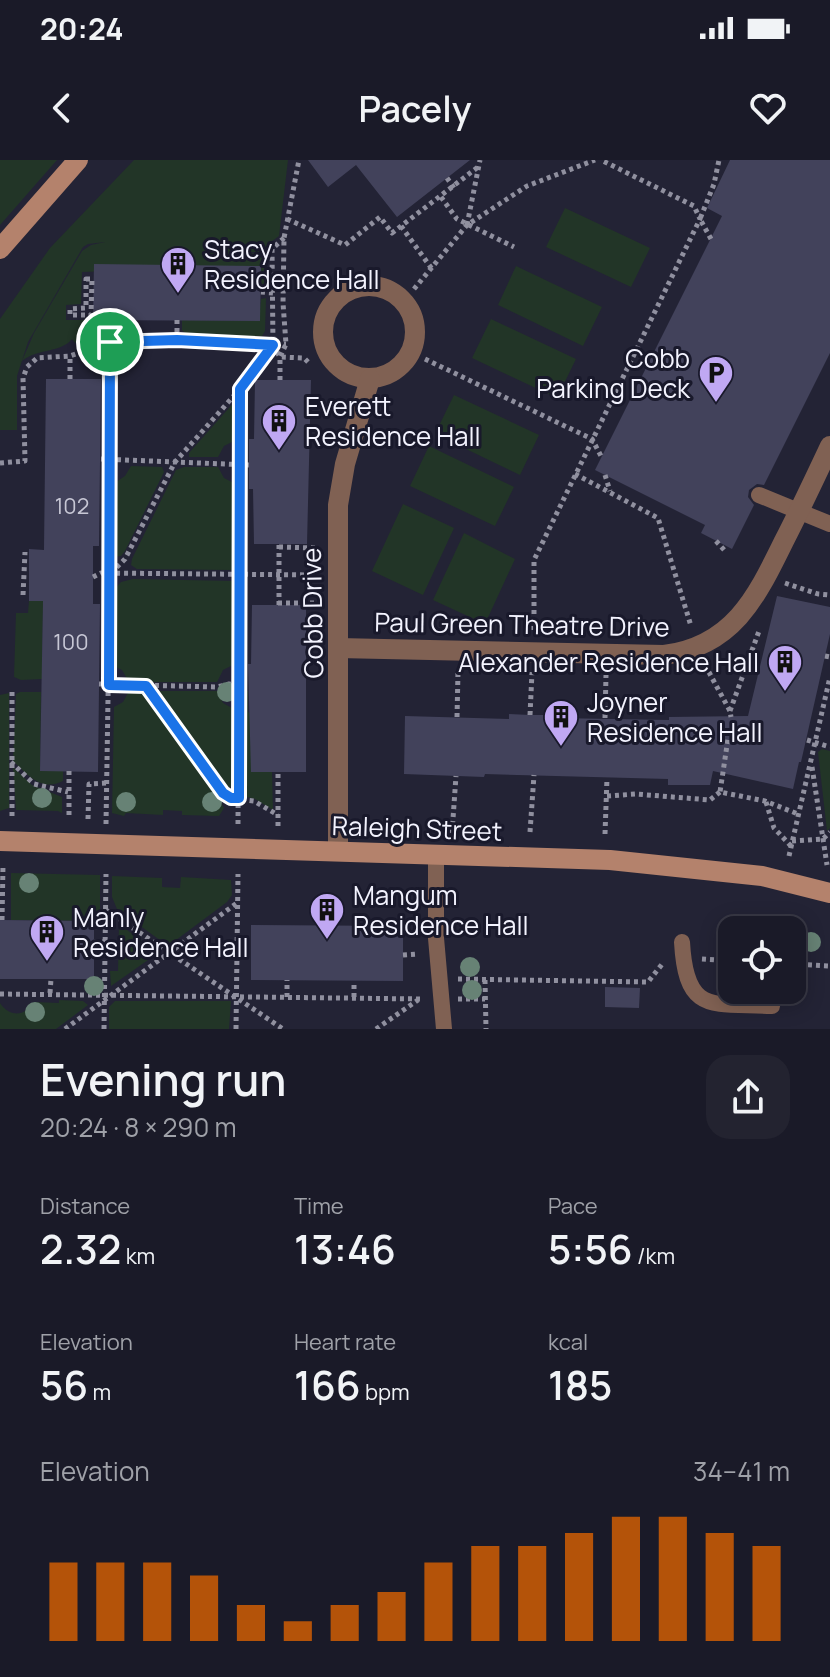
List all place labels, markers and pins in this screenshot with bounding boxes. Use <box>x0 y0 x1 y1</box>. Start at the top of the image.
place label: Stacy Residence Hall <box>204 231 380 297</box>
building icon: Stacy Residence Hall <box>159 245 197 295</box>
pin <box>76 308 144 376</box>
place label: Cobb Parking Deck <box>536 340 691 406</box>
parking icon: Cobb Parking Deck <box>697 354 735 404</box>
place label: Everett Residence Hall <box>305 388 481 454</box>
building icon: Everett Residence Hall <box>260 402 298 452</box>
building icon: Alexander Residence Hall <box>766 643 804 693</box>
place label: Alexander Residence Hall <box>458 644 759 680</box>
place label: Joyner Residence Hall <box>587 684 763 750</box>
building icon: Joyner Residence Hall <box>542 698 580 748</box>
place label: Mangum Residence Hall <box>353 877 529 943</box>
building icon: Mangum Residence Hall <box>308 891 346 941</box>
place label: Manly Residence Hall <box>73 899 249 965</box>
building icon: Manly Residence Hall <box>28 913 66 963</box>

